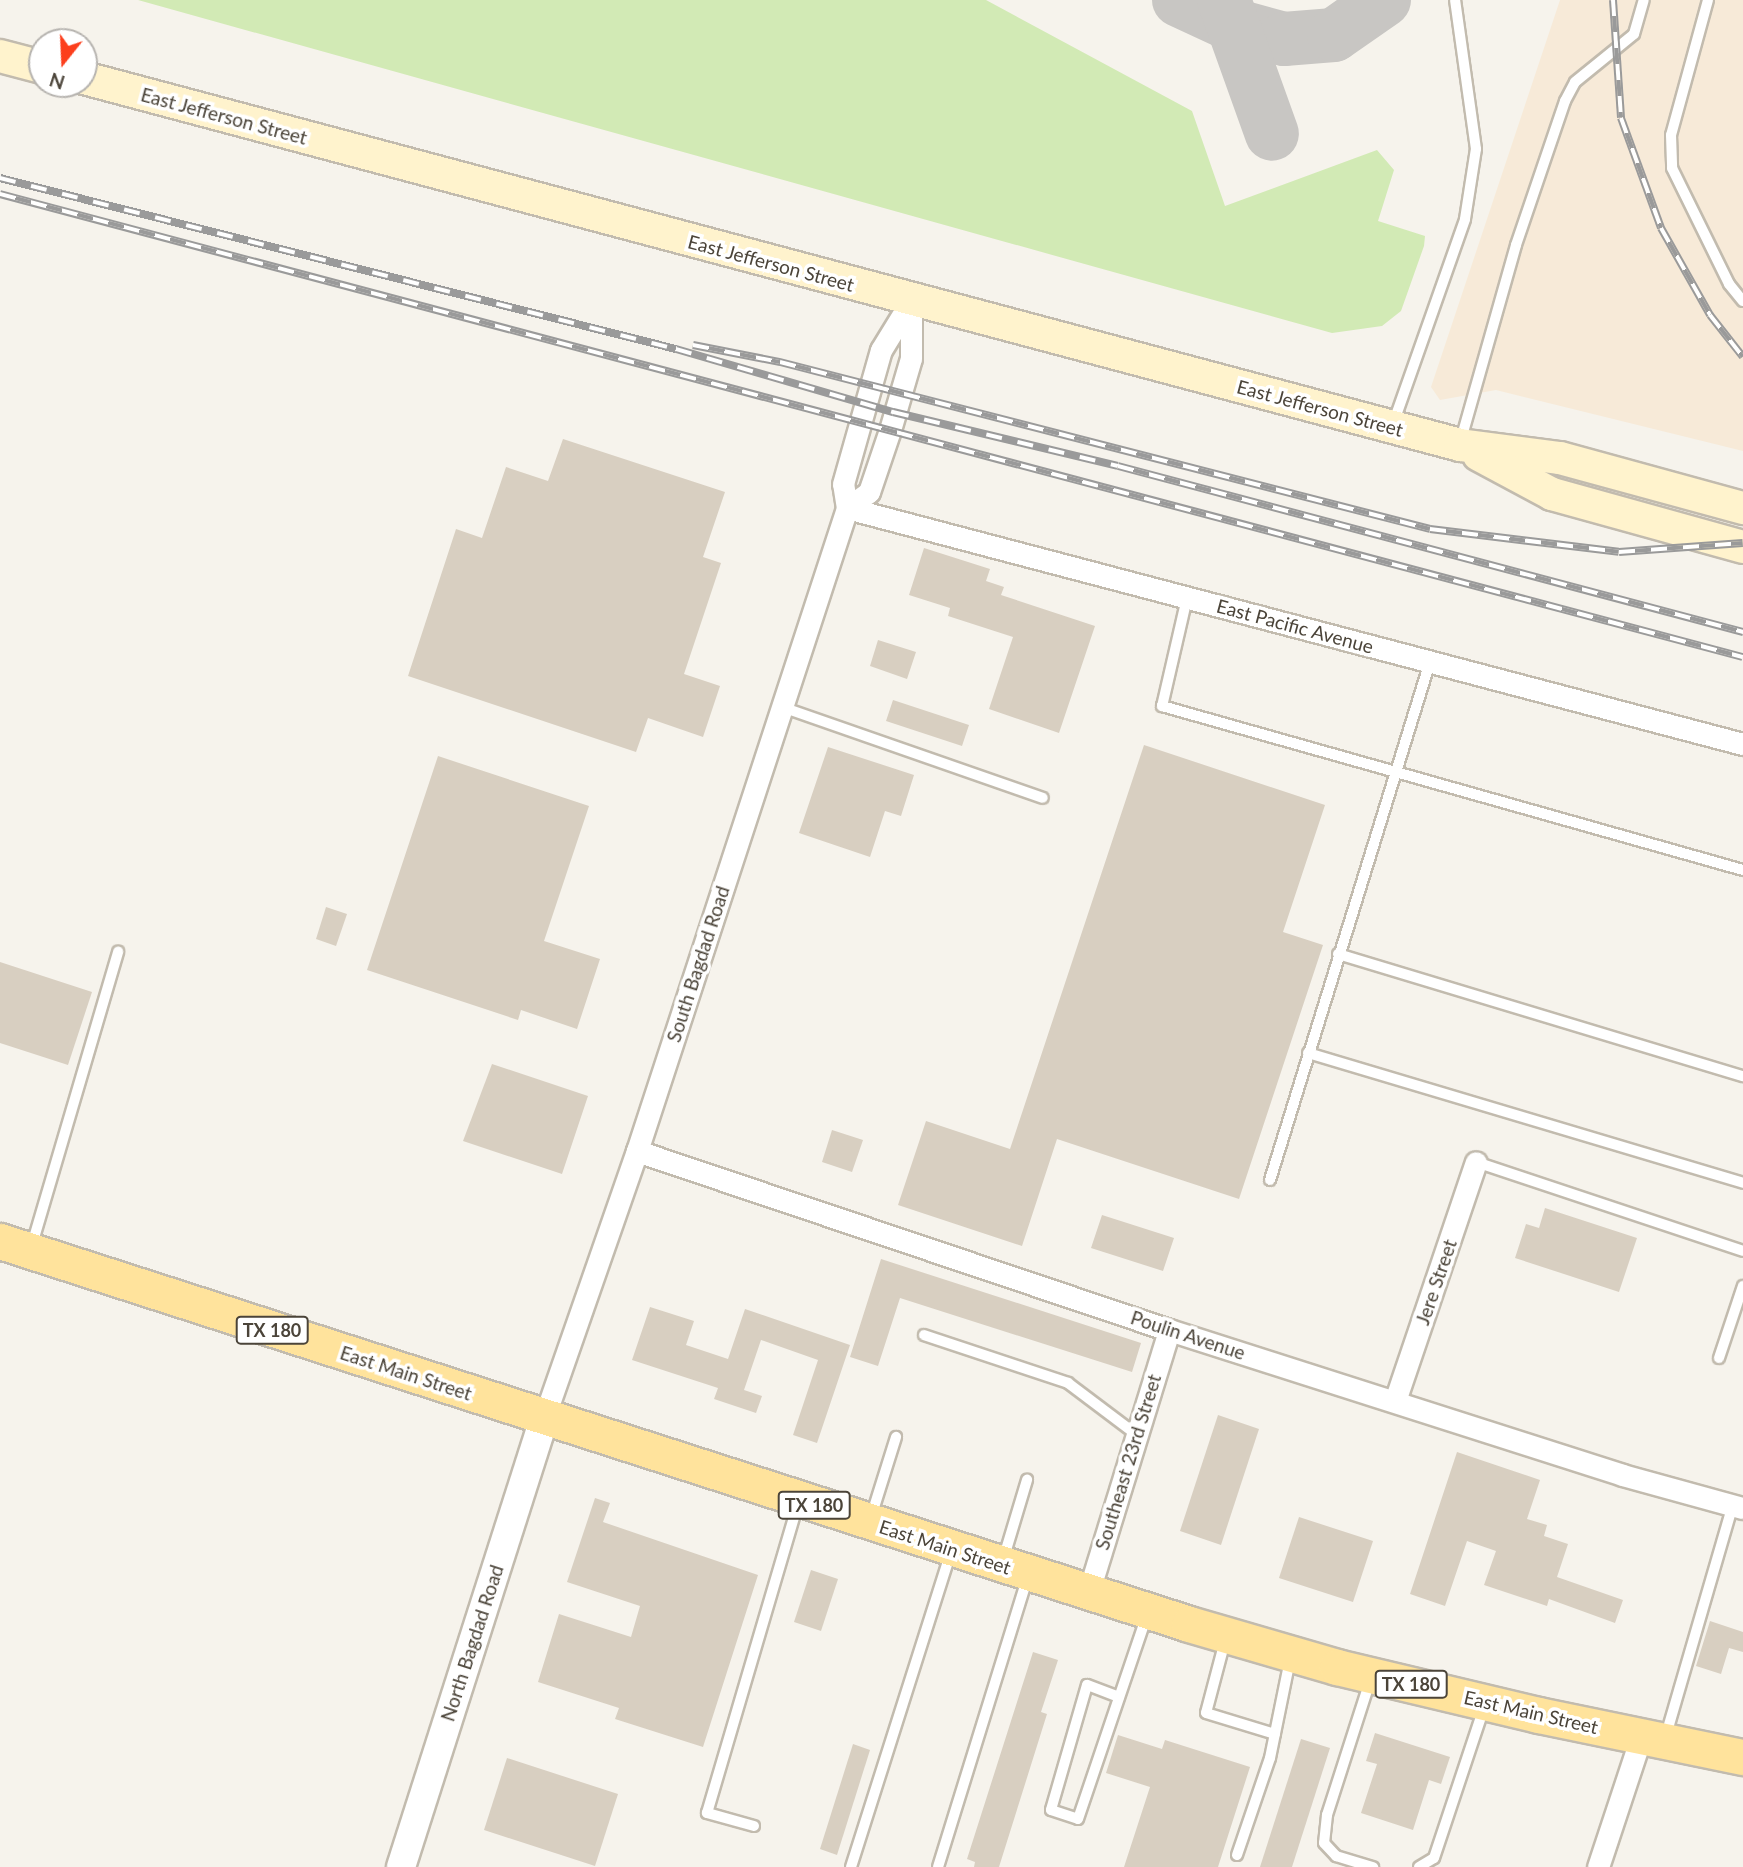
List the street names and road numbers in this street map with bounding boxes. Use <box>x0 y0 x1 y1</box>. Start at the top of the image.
street label: East Jefferson Street <box>138 83 310 149</box>
street label: East Jefferson Street <box>685 230 857 296</box>
street label: East Jefferson Street <box>1234 375 1406 441</box>
street label: East Pacific Avenue <box>1214 594 1376 658</box>
street label: South Bagdad Road <box>662 883 734 1045</box>
street label: Jere Street <box>1411 1236 1461 1328</box>
street label: Poulin Avenue <box>1128 1306 1248 1364</box>
road number: TX 180 <box>235 1316 309 1344</box>
street label: East Main Street <box>337 1341 475 1405</box>
street label: Southeast 23rd Street <box>1090 1371 1166 1553</box>
road number: TX 180 <box>777 1490 851 1520</box>
street label: East Main Street <box>876 1515 1014 1579</box>
street label: North Bagdad Road <box>436 1562 508 1724</box>
road number: TX 180 <box>1374 1670 1448 1699</box>
street label: East Main Street <box>1462 1685 1600 1739</box>

